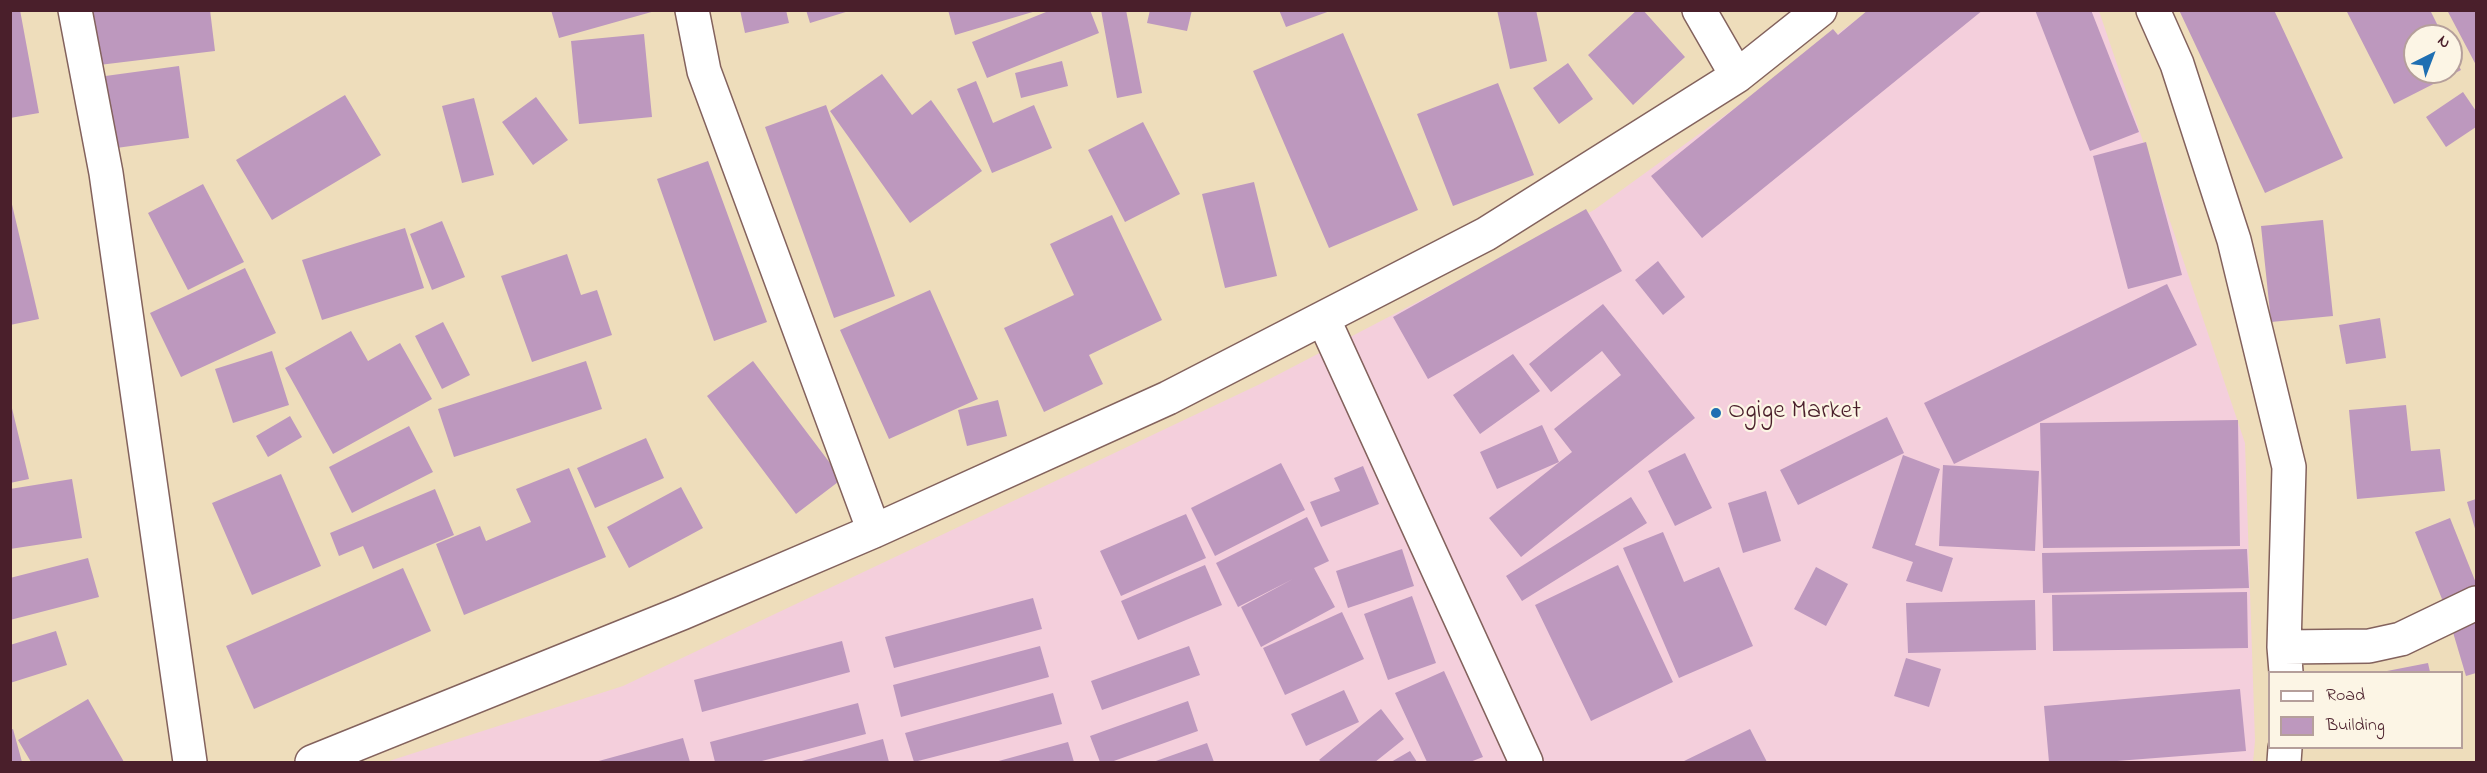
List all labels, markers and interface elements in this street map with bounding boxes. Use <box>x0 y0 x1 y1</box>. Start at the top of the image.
north arrow <box>2403 24 2463 84</box>
text: N <box>2432 30 2456 55</box>
place label: Ogige Market <box>1728 397 1861 429</box>
marker: Ogige Market <box>1709 406 1723 420</box>
legend <box>2268 671 2463 749</box>
text: Road <box>2326 683 2365 709</box>
text: Building <box>2326 713 2385 739</box>

